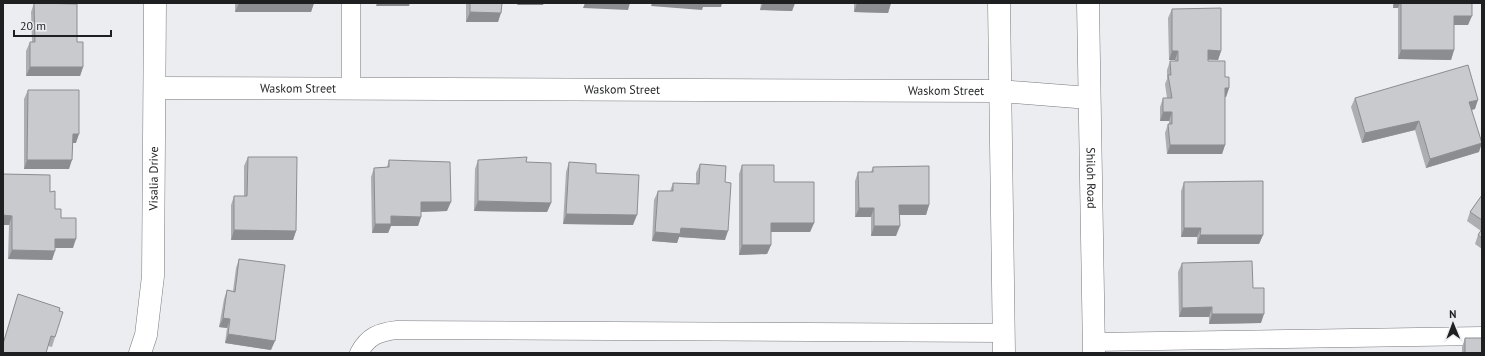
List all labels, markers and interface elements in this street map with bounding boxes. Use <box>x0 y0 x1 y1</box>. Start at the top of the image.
scale bar <box>14 12 111 38</box>
text: 20 m <box>20 18 46 33</box>
street label: Waskom Street <box>260 80 336 96</box>
street label: Waskom Street <box>584 82 660 97</box>
street label: Waskom Street <box>908 83 984 98</box>
street label: Visalia Drive <box>145 146 161 211</box>
street label: Shiloh Road <box>1083 147 1100 209</box>
north arrow <box>1433 304 1473 344</box>
text: N <box>1449 307 1457 321</box>

